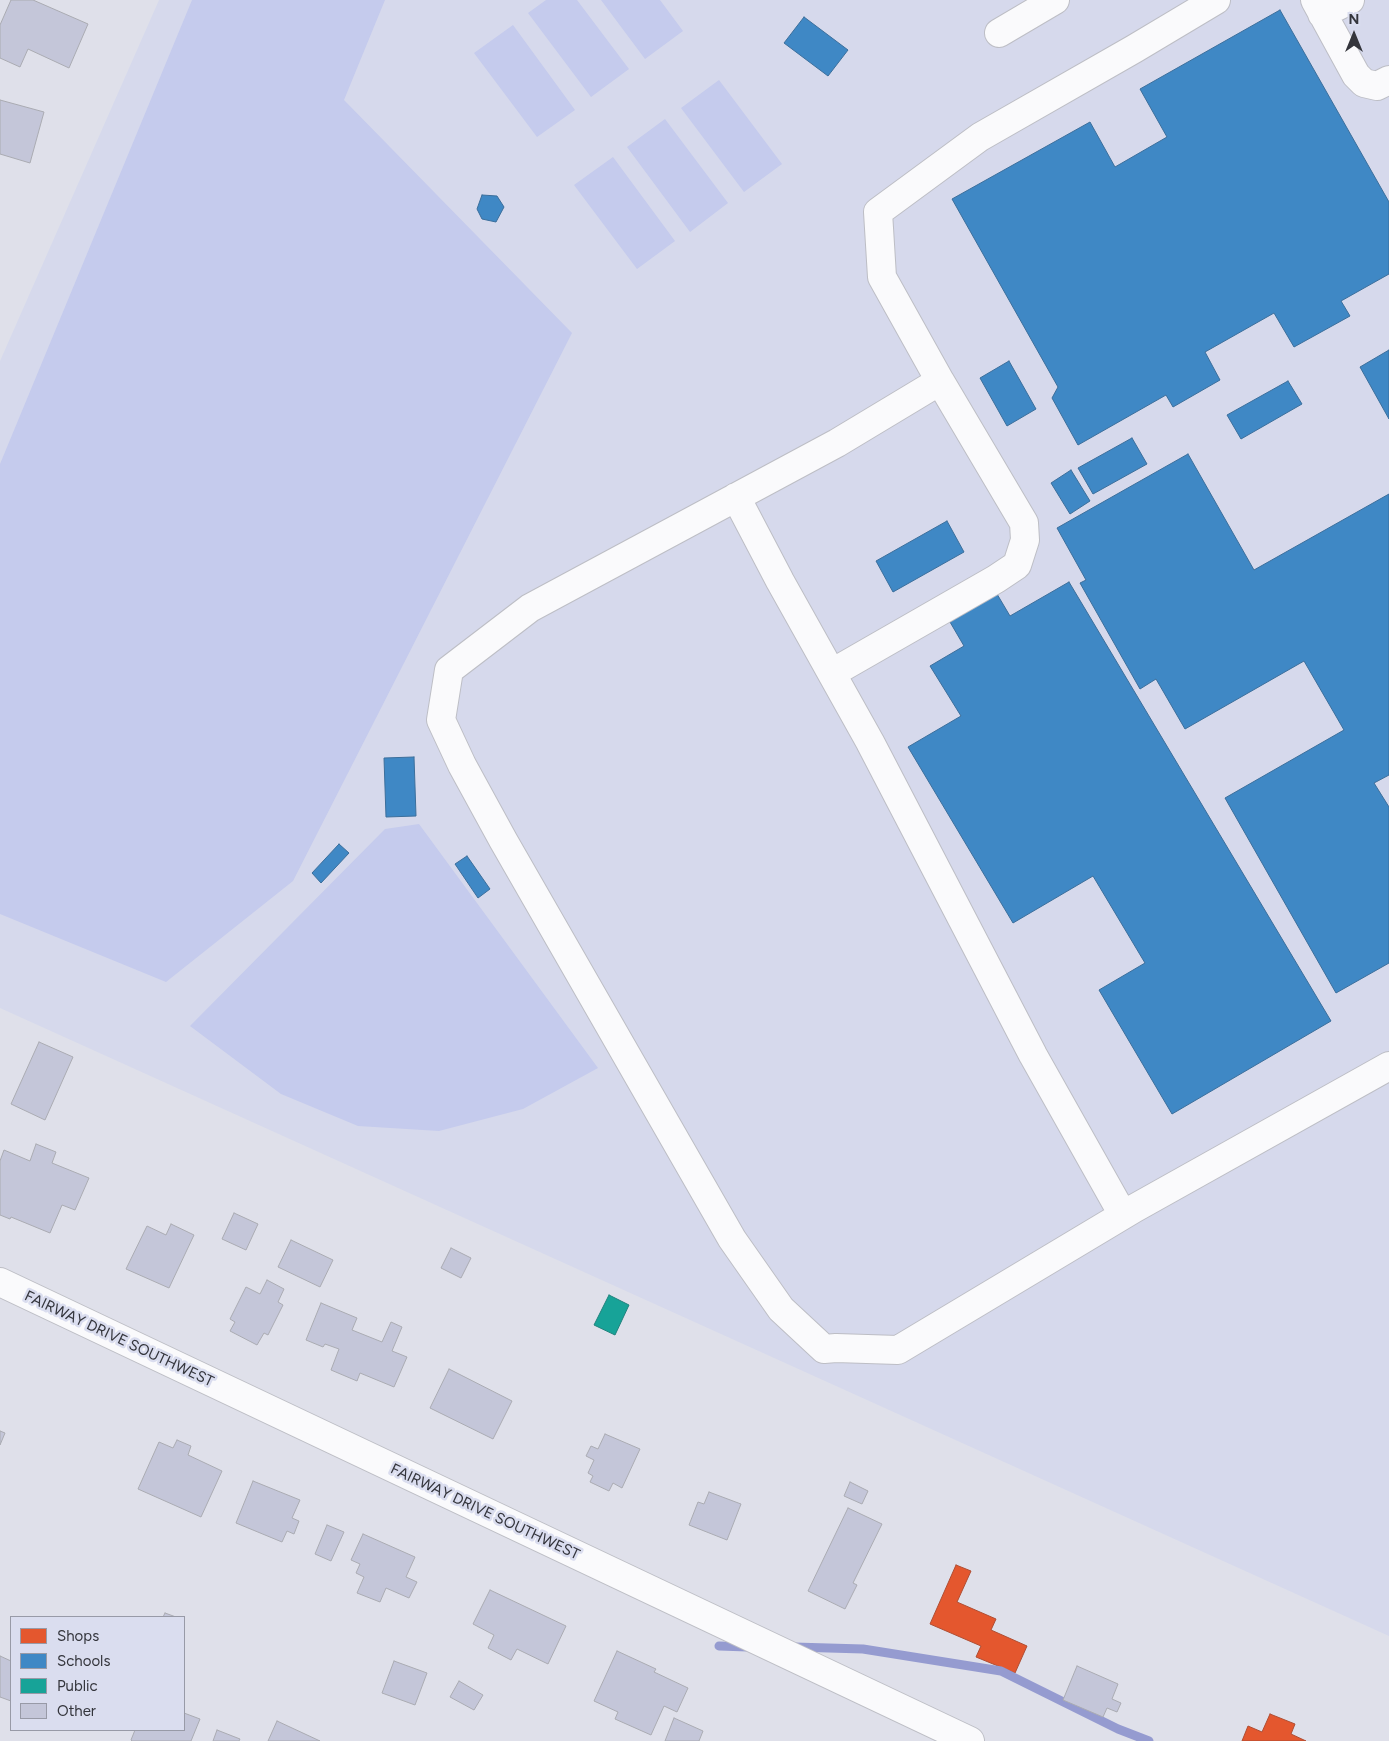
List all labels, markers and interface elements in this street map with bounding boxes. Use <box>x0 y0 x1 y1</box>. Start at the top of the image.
north arrow <box>1329 10 1379 60</box>
text: N <box>1349 11 1359 28</box>
street label: FAIRWAY DRIVE SOUTHWEST <box>21 1287 217 1391</box>
street label: FAIRWAY DRIVE SOUTHWEST <box>387 1460 583 1564</box>
legend <box>10 1616 185 1731</box>
text: Shops <box>57 1627 99 1645</box>
text: Schools <box>57 1652 110 1670</box>
text: Public <box>57 1677 98 1695</box>
text: Other <box>57 1702 96 1720</box>

